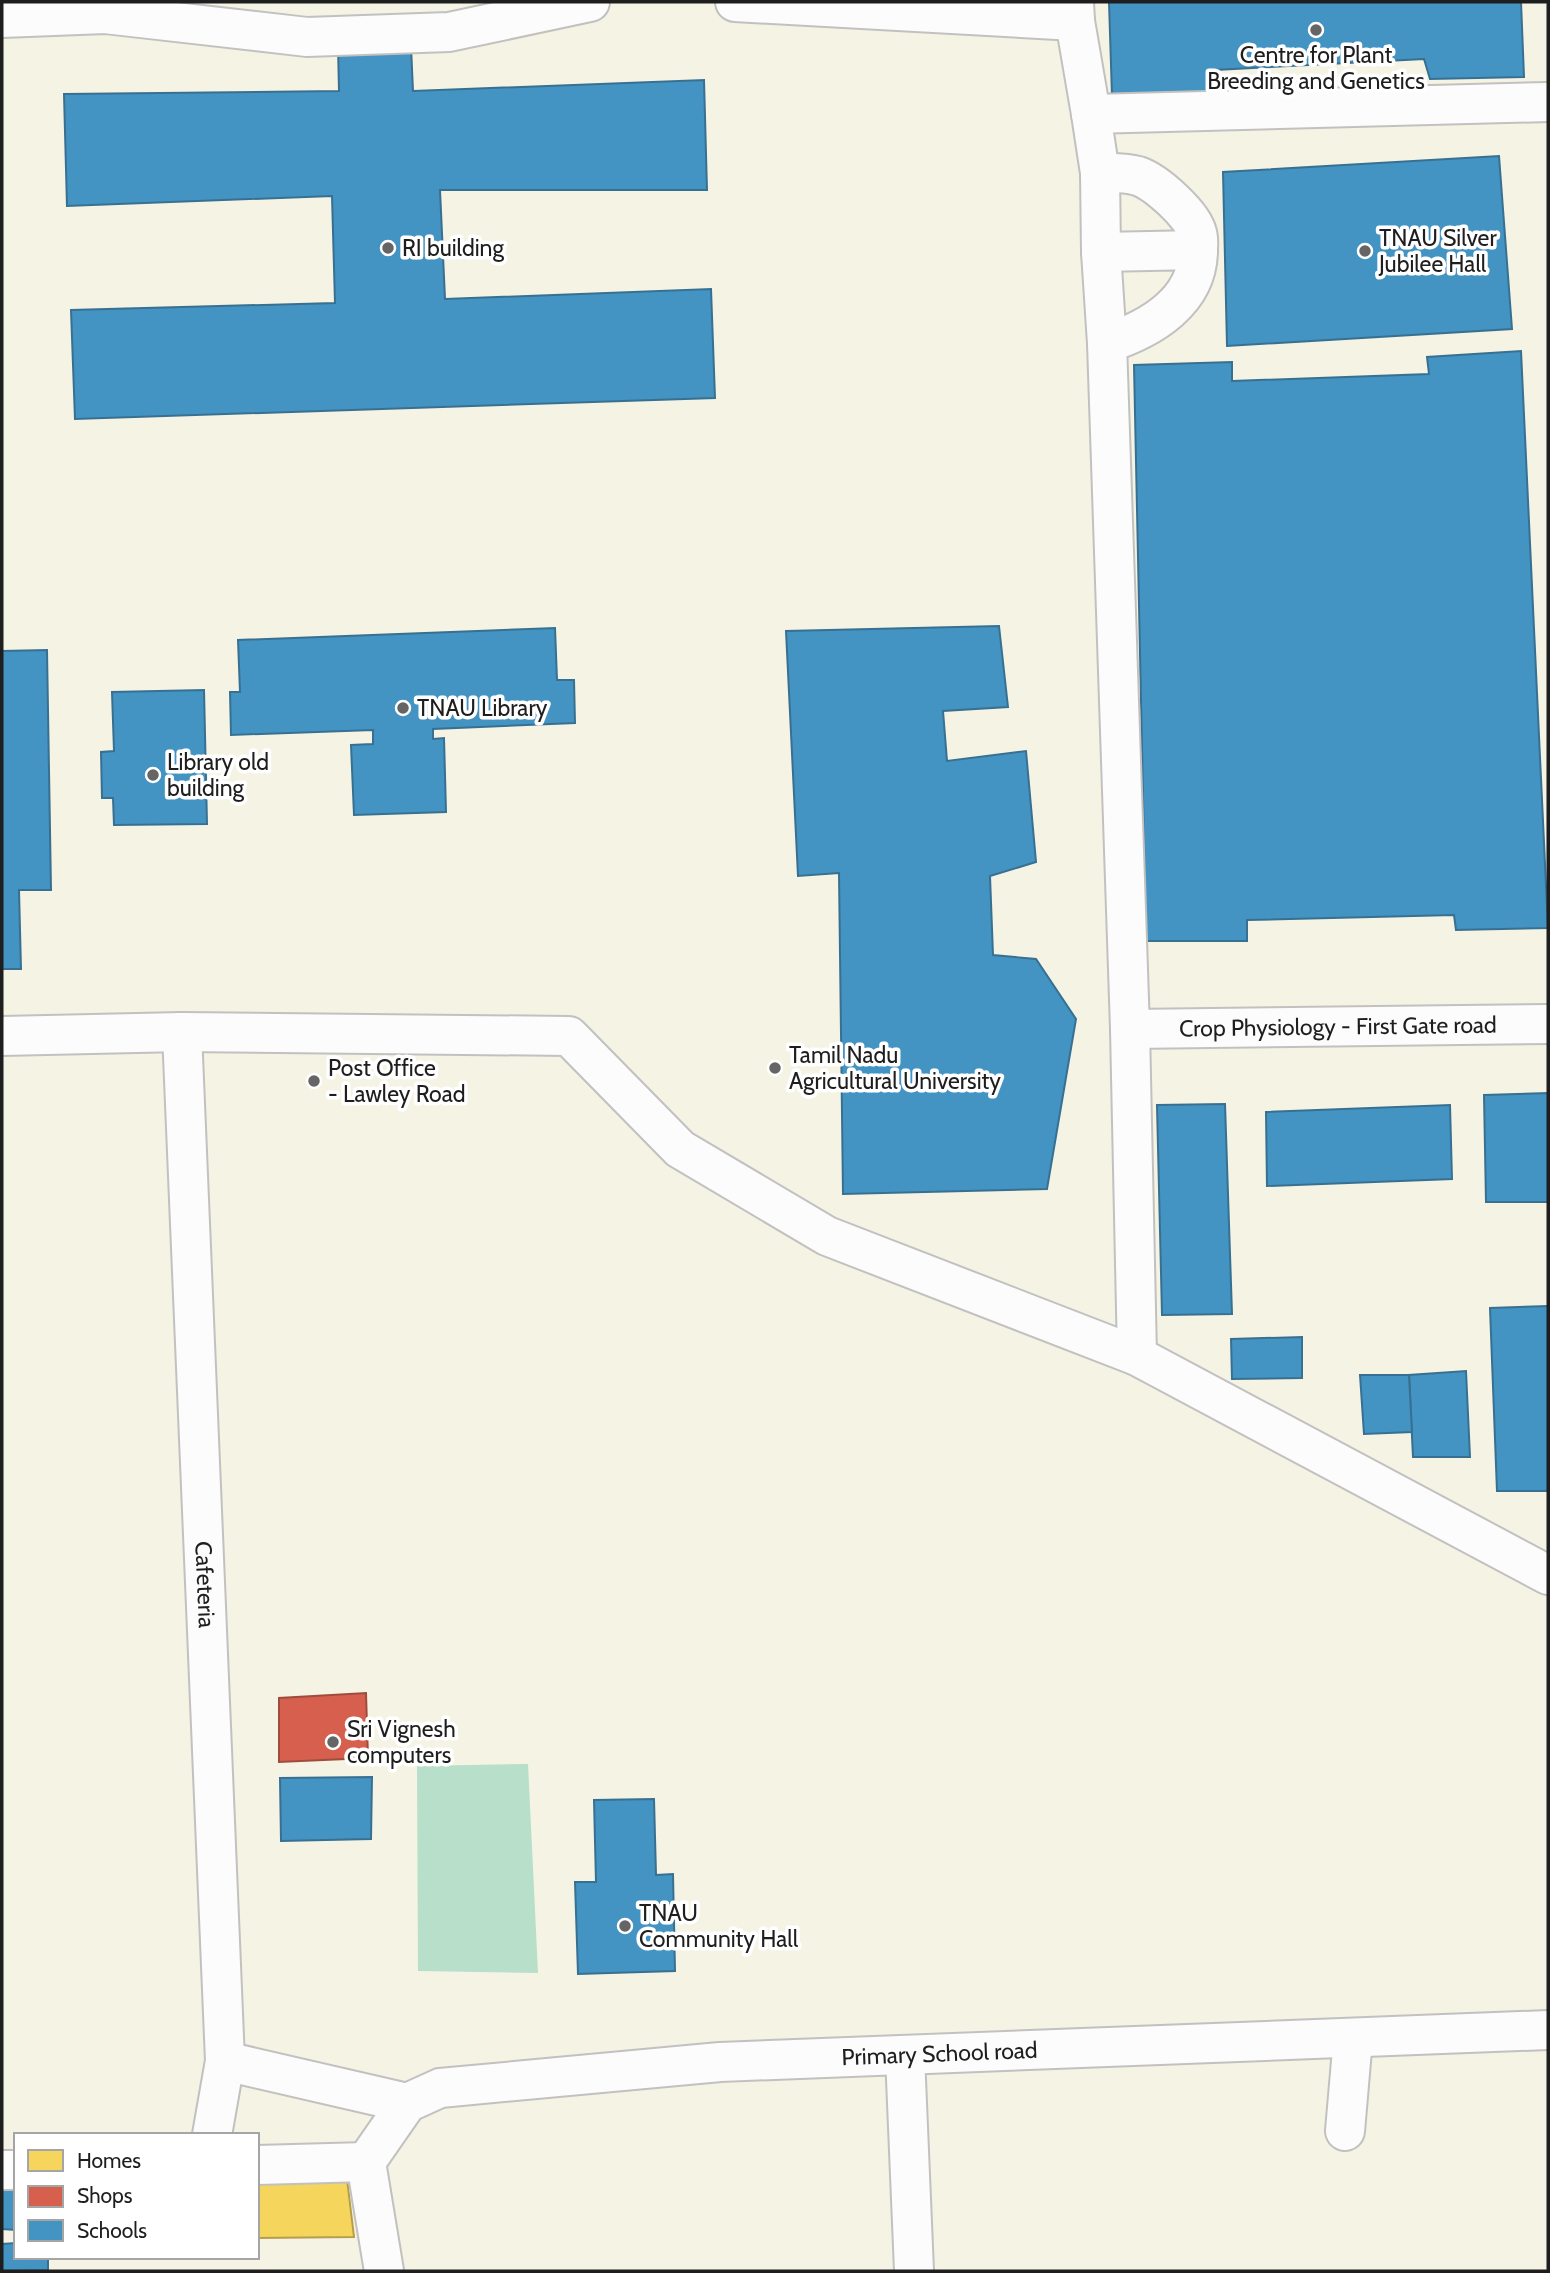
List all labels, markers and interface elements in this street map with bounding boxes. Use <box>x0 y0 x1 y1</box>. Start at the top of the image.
marker: Centre for Plant Breeding and Genetics <box>1308 22 1324 38</box>
place label: Centre for Plant Breeding and Genetics <box>1207 41 1425 95</box>
place label: TNAU Silver Jubilee Hall <box>1378 224 1497 278</box>
place label: RI building <box>402 234 504 262</box>
marker: RI building <box>380 240 396 256</box>
marker: TNAU Silver Jubilee Hall <box>1357 243 1373 259</box>
place label: TNAU Library <box>417 694 548 722</box>
marker: TNAU Library <box>395 700 411 716</box>
place label: Library old building <box>167 748 269 802</box>
marker: Library old building <box>145 767 161 783</box>
street label: Crop Physiology - First Gate road <box>1179 1011 1497 1042</box>
place label: Tamil Nadu Agricultural University <box>789 1041 1001 1095</box>
place label: Post Office - Lawley Road <box>328 1054 466 1108</box>
marker: Tamil Nadu Agricultural University <box>767 1060 783 1076</box>
marker: Post Office - Lawley Road <box>306 1073 322 1089</box>
street label: Cafeteria <box>189 1540 221 1629</box>
place label: Sri Vignesh computers <box>347 1715 456 1769</box>
marker: Sri Vignesh computers <box>325 1734 341 1750</box>
place label: TNAU Community Hall <box>639 1899 799 1953</box>
marker: TNAU Community Hall <box>617 1918 633 1934</box>
street label: Primary School road <box>841 2036 1038 2071</box>
legend <box>14 2133 259 2259</box>
text: Homes <box>77 2148 141 2173</box>
text: Shops <box>77 2183 133 2208</box>
text: Schools <box>77 2218 147 2243</box>

